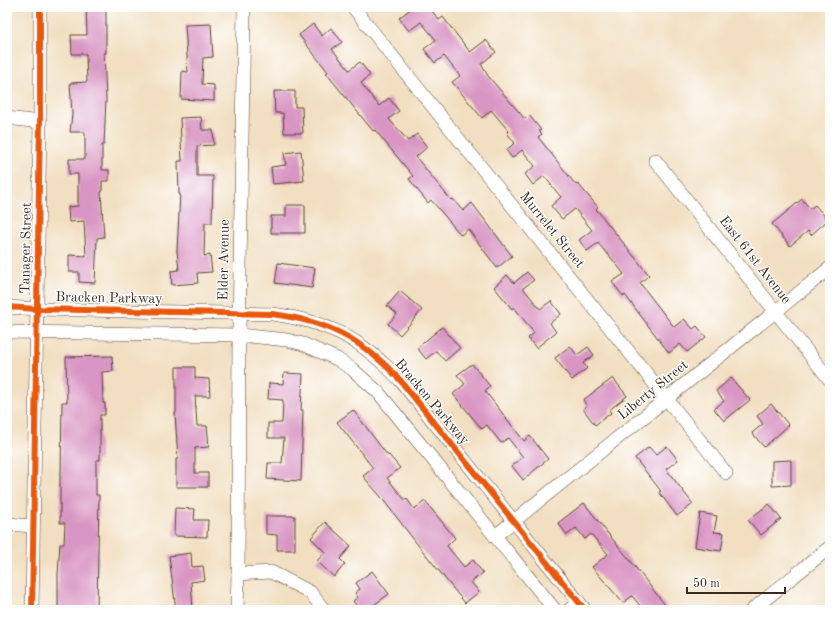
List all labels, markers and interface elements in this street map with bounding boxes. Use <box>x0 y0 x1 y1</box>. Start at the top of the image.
street label: Murrelet Street <box>517 189 587 271</box>
street label: Tanager Street <box>18 202 34 294</box>
street label: East 61st Avenue <box>717 214 793 306</box>
street label: Elder Avenue <box>216 219 232 301</box>
street label: Bracken Parkway <box>55 290 163 306</box>
street label: Bracken Parkway <box>392 357 472 448</box>
street label: Liberty Street <box>615 357 691 422</box>
scale bar <box>687 569 785 595</box>
text: 50 m <box>693 577 720 590</box>

